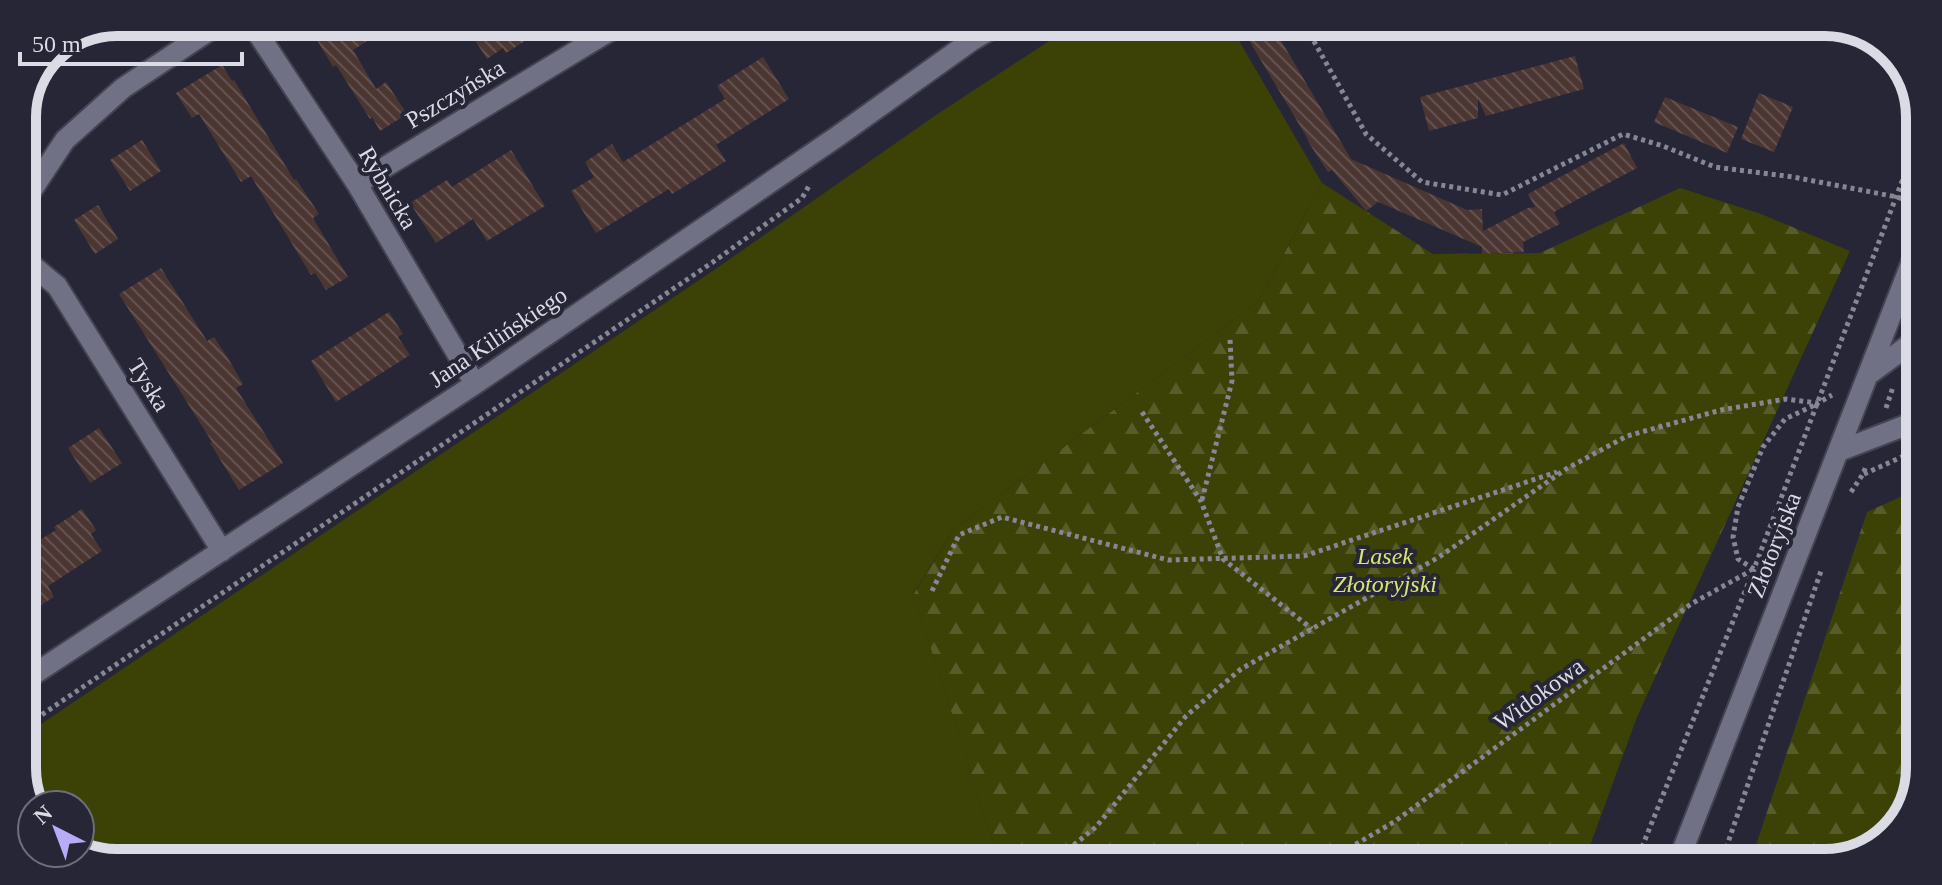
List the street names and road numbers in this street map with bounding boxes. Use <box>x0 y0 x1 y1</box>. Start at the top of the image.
street label: Pszczyńska <box>401 54 509 134</box>
street label: Rybnicka <box>353 142 423 234</box>
street label: Jana Kilińskiego <box>424 281 572 393</box>
street label: Tyska <box>123 354 175 416</box>
street label: Złotoryjska <box>1742 488 1806 601</box>
street label: Widokowa <box>1489 653 1589 735</box>

